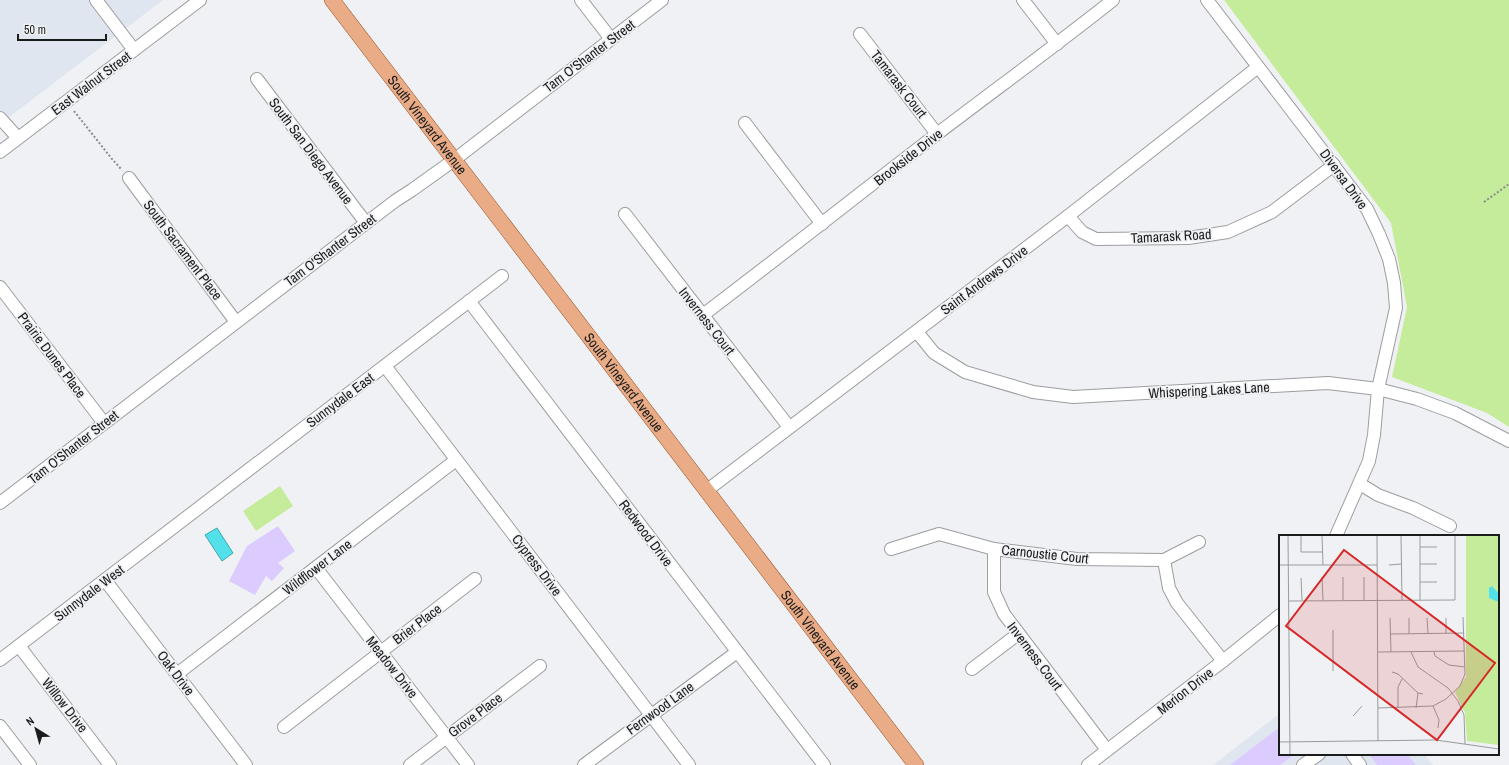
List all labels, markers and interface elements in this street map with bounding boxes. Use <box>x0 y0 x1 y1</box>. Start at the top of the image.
scale bar <box>18 16 106 42</box>
street label: Tam O'Shanter Street <box>540 16 638 96</box>
text: 50 m <box>24 22 46 38</box>
street label: Tamarask Court <box>867 46 931 122</box>
street label: East Walnut Street <box>48 47 134 119</box>
street label: South Vineyard Avenue <box>384 71 471 178</box>
street label: South San Diego Avenue <box>265 94 357 208</box>
street label: Brookside Drive <box>870 125 946 189</box>
street label: Diversa Drive <box>1316 145 1372 213</box>
street label: South Sacrament Place <box>140 196 226 304</box>
street label: Tam O'Shanter Street <box>281 210 379 290</box>
street label: Tamarask Road <box>1130 225 1212 247</box>
street label: Saint Andrews Drive <box>937 241 1031 319</box>
street label: Inverness Court <box>675 284 739 358</box>
street label: Prairie Dunes Place <box>14 309 90 401</box>
street label: South Vineyard Avenue <box>580 329 668 436</box>
street label: Sunnydale East <box>302 369 378 431</box>
street label: Whispering Lakes Lane <box>1148 378 1270 402</box>
street label: Tam O'Shanter Street <box>24 406 122 488</box>
street label: Redwood Drive <box>615 496 677 570</box>
street label: Cypress Drive <box>508 531 566 599</box>
street label: Wildflower Lane <box>279 535 355 599</box>
inset map <box>1279 535 1499 755</box>
street label: Carnoustie Court <box>1001 540 1089 568</box>
street label: Sunnydale West <box>50 561 128 625</box>
street label: South Vineyard Avenue <box>777 587 864 693</box>
street label: Brier Place <box>389 600 445 648</box>
street label: Inverness Court <box>1003 618 1067 694</box>
street label: Meadow Drive <box>362 632 422 702</box>
street label: Oak Drive <box>153 647 199 699</box>
street label: Merion Drive <box>1153 663 1217 719</box>
street label: Willow Drive <box>38 674 92 736</box>
street label: Fernwood Lane <box>623 677 697 739</box>
street label: Grove Place <box>444 689 506 741</box>
north arrow <box>16 709 56 749</box>
text: N <box>23 713 37 729</box>

